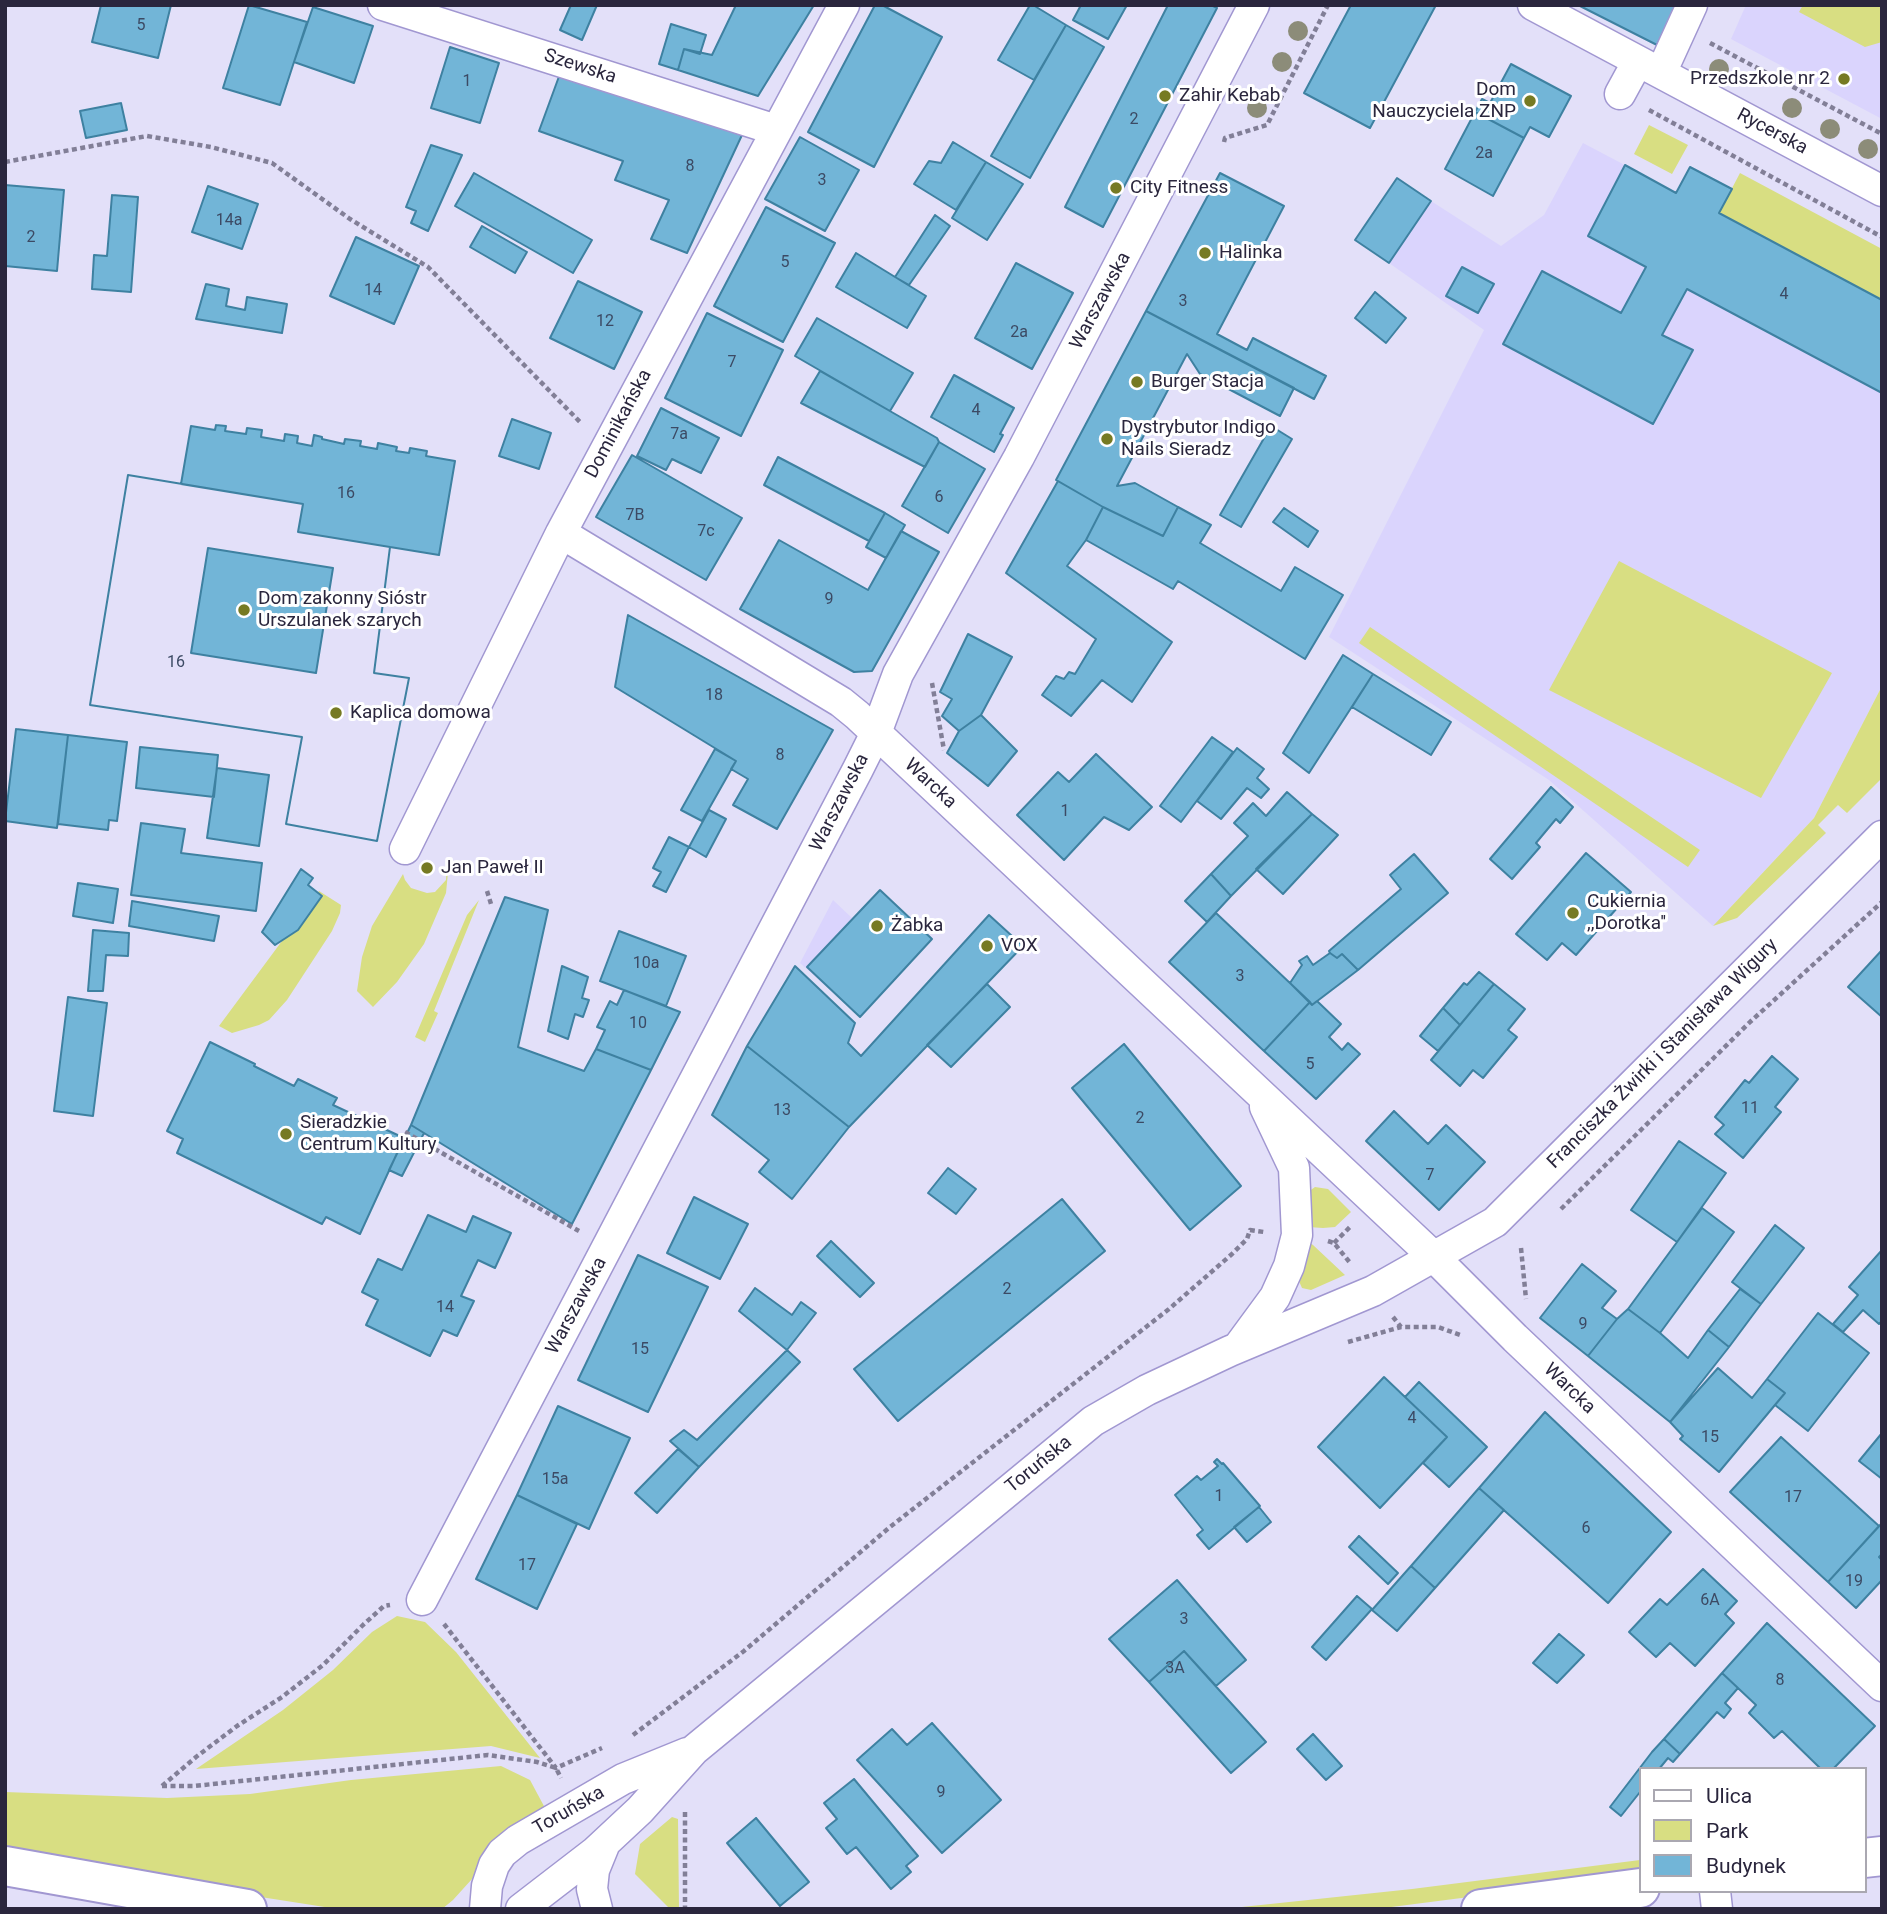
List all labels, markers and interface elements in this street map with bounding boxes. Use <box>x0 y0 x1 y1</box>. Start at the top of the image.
house number: 5 <box>137 16 145 36</box>
street label: Szewska <box>541 45 619 89</box>
place label: Przedszkole nr 2 <box>1690 68 1830 90</box>
marker: Przedszkole nr 2 <box>1836 71 1852 87</box>
house number: 1 <box>463 72 471 92</box>
place label: Dom Nauczyciela ZNP <box>1372 79 1516 123</box>
place label: Zahir Kebab <box>1179 85 1280 107</box>
marker: Zahir Kebab <box>1157 88 1173 104</box>
marker: Dom Nauczyciela ZNP <box>1522 93 1538 109</box>
street label: Rycerska <box>1733 104 1811 160</box>
house number: 2 <box>1130 110 1138 130</box>
house number: 2a <box>1475 144 1493 164</box>
house number: 8 <box>686 157 694 177</box>
house number: 3 <box>818 171 826 191</box>
place label: City Fitness <box>1130 177 1228 199</box>
marker: City Fitness <box>1108 180 1124 196</box>
house number: 14a <box>216 211 242 231</box>
house number: 2 <box>27 228 35 248</box>
place label: Halinka <box>1219 242 1283 264</box>
marker: Halinka <box>1197 245 1213 261</box>
street label: Warszawska <box>1066 248 1136 354</box>
house number: 5 <box>781 253 789 273</box>
house number: 14 <box>364 281 382 301</box>
house number: 4 <box>1780 285 1788 305</box>
house number: 3 <box>1179 292 1187 312</box>
house number: 12 <box>596 312 614 332</box>
house number: 2a <box>1010 323 1028 343</box>
house number: 7 <box>728 353 736 373</box>
street label: Dominikańska <box>581 366 657 482</box>
place label: Burger Stacja <box>1151 371 1264 393</box>
marker: Burger Stacja <box>1129 374 1145 390</box>
house number: 4 <box>972 401 980 421</box>
place label: Dystrybutor Indigo Nails Sieradz <box>1121 417 1276 461</box>
house number: 7a <box>670 425 688 445</box>
marker: Dystrybutor Indigo Nails Sieradz <box>1099 431 1115 447</box>
house number: 16 <box>337 484 355 504</box>
house number: 6 <box>935 488 943 508</box>
house number: 7B <box>626 506 644 526</box>
house number: 7c <box>697 522 715 542</box>
place label: Dom zakonny Sióstr Urszulanek szarych <box>258 588 427 632</box>
house number: 9 <box>825 590 833 610</box>
marker: Dom zakonny Sióstr Urszulanek szarych <box>236 602 252 618</box>
house number: 16 <box>167 653 185 673</box>
house number: 18 <box>705 686 723 706</box>
place label: Kaplica domowa <box>350 702 491 724</box>
marker: Kaplica domowa <box>328 705 344 721</box>
house number: 8 <box>776 746 784 766</box>
street label: Warszawska <box>806 750 874 856</box>
street label: Warcka <box>899 754 961 814</box>
house number: 1 <box>1061 802 1069 822</box>
place label: Jan Paweł II <box>441 857 544 879</box>
marker: Jan Paweł II <box>419 860 435 876</box>
place label: Cukiernia ,,Dorotka'' <box>1587 891 1666 935</box>
marker: Cukiernia ,,Dorotka'' <box>1565 905 1581 921</box>
place label: Żabka <box>891 915 943 937</box>
marker: Żabka <box>869 918 885 934</box>
street label: Franciszka Żwirki i Stanisława Wigury <box>1543 934 1783 1174</box>
place label: VOX <box>1001 935 1038 957</box>
marker: VOX <box>979 938 995 954</box>
house number: 10a <box>633 954 659 974</box>
house number: 3 <box>1236 967 1244 987</box>
house number: 10 <box>629 1014 647 1034</box>
house number: 5 <box>1306 1055 1314 1075</box>
house number: 11 <box>1741 1099 1759 1119</box>
house number: 13 <box>773 1101 791 1121</box>
house number: 2 <box>1136 1109 1144 1129</box>
place label: Sieradzkie Centrum Kultury <box>300 1112 437 1156</box>
marker: Sieradzkie Centrum Kultury <box>278 1126 294 1142</box>
house number: 7 <box>1426 1166 1434 1186</box>
street label: Warszawska <box>542 1253 612 1359</box>
house number: 2 <box>1003 1280 1011 1300</box>
house number: 14 <box>436 1298 454 1318</box>
house number: 9 <box>1579 1315 1587 1335</box>
house number: 15 <box>631 1340 649 1360</box>
street label: Warcka <box>1538 1359 1600 1419</box>
house number: 4 <box>1408 1409 1416 1429</box>
house number: 15 <box>1701 1428 1719 1448</box>
street label: Toruńska <box>1001 1431 1077 1499</box>
house number: 15a <box>542 1470 568 1490</box>
house number: 1 <box>1215 1487 1223 1507</box>
house number: 17 <box>1784 1488 1802 1508</box>
house number: 6 <box>1582 1519 1590 1539</box>
house number: 17 <box>518 1556 536 1576</box>
house number: 19 <box>1845 1572 1863 1592</box>
house number: 6A <box>1700 1591 1720 1611</box>
house number: 3 <box>1180 1610 1188 1630</box>
house number: 3A <box>1165 1659 1185 1679</box>
house number: 8 <box>1776 1671 1784 1691</box>
legend <box>1638 1767 1866 1893</box>
street label: Toruńska <box>529 1782 609 1840</box>
house number: 9 <box>937 1783 945 1803</box>
text: Ulica <box>1706 1784 1752 1808</box>
text: Park <box>1706 1819 1748 1843</box>
text: Budynek <box>1706 1854 1786 1878</box>

